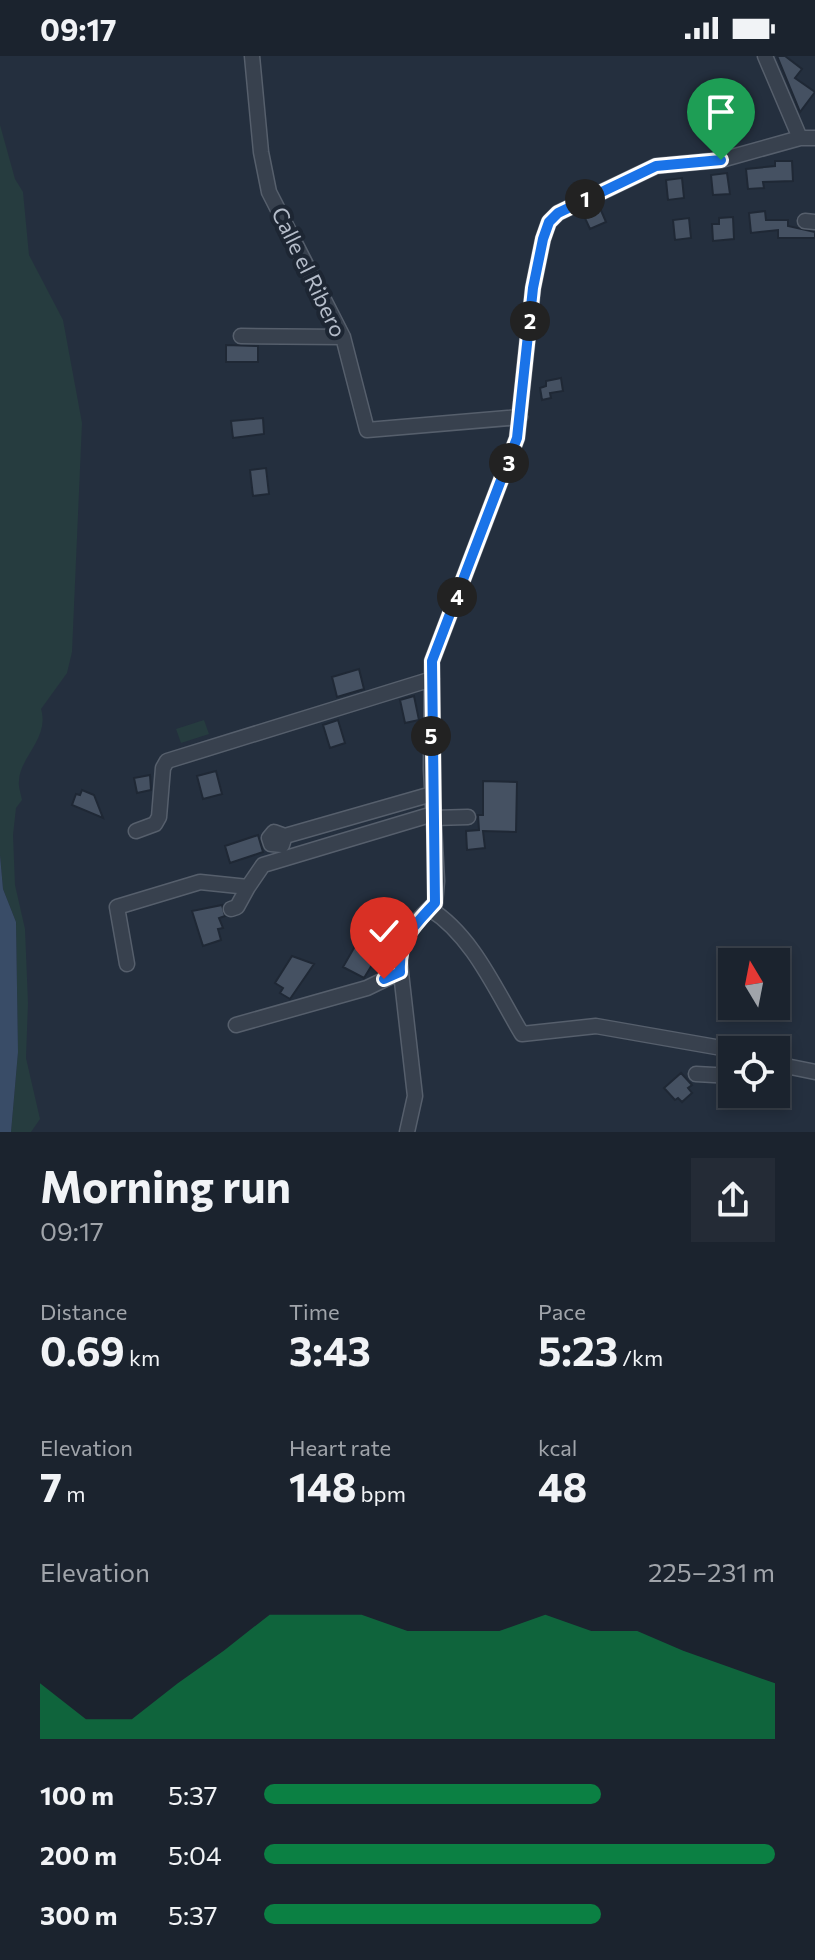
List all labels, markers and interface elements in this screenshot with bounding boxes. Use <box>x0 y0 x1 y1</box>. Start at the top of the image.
text: 09:17 <box>40 10 116 47</box>
pin <box>687 78 755 160</box>
icon: arrive <box>699 90 743 134</box>
pin: 1 <box>565 179 605 219</box>
text: 1 <box>580 185 590 212</box>
street label: Calle el Ribero <box>266 202 353 341</box>
pin: 2 <box>510 301 550 341</box>
text: 2 <box>524 307 536 334</box>
pin: 3 <box>489 443 529 483</box>
text: 3 <box>503 449 515 476</box>
pin: 4 <box>437 577 477 617</box>
text: 4 <box>450 583 464 610</box>
pin: 5 <box>411 716 451 756</box>
text: 5 <box>425 722 437 749</box>
pin <box>350 897 418 979</box>
icon: check <box>362 909 406 953</box>
north arrow <box>718 948 790 1020</box>
map controls <box>718 948 790 1108</box>
button: locate <box>718 1036 790 1108</box>
text: Morning run <box>40 1158 291 1212</box>
button: share <box>691 1158 775 1242</box>
text: 09:17 <box>40 1215 104 1246</box>
text: Distance <box>40 1298 127 1325</box>
text: Time <box>289 1298 340 1325</box>
text: Pace <box>538 1298 586 1325</box>
text: 0.69 <box>40 1325 125 1374</box>
text: 3:43 <box>289 1325 371 1374</box>
text: 5:23 <box>538 1325 618 1374</box>
text: km <box>125 1344 160 1371</box>
text: /km <box>618 1344 663 1371</box>
text: Elevation <box>40 1434 133 1461</box>
text: Heart rate <box>289 1434 391 1461</box>
text: kcal <box>538 1434 577 1461</box>
text: 7 <box>40 1461 62 1510</box>
text: 148 <box>289 1461 356 1510</box>
text: 48 <box>538 1461 587 1510</box>
text: m <box>62 1480 85 1507</box>
text: bpm <box>356 1480 406 1507</box>
text: Elevation <box>40 1556 150 1587</box>
text: 225–231 m <box>648 1556 775 1587</box>
text: 100 m <box>40 1779 114 1810</box>
text: 5:37 <box>168 1779 218 1810</box>
text: 200 m <box>40 1839 117 1870</box>
text: 5:04 <box>168 1839 222 1870</box>
text: 300 m <box>40 1899 117 1930</box>
text: 5:37 <box>168 1899 218 1930</box>

